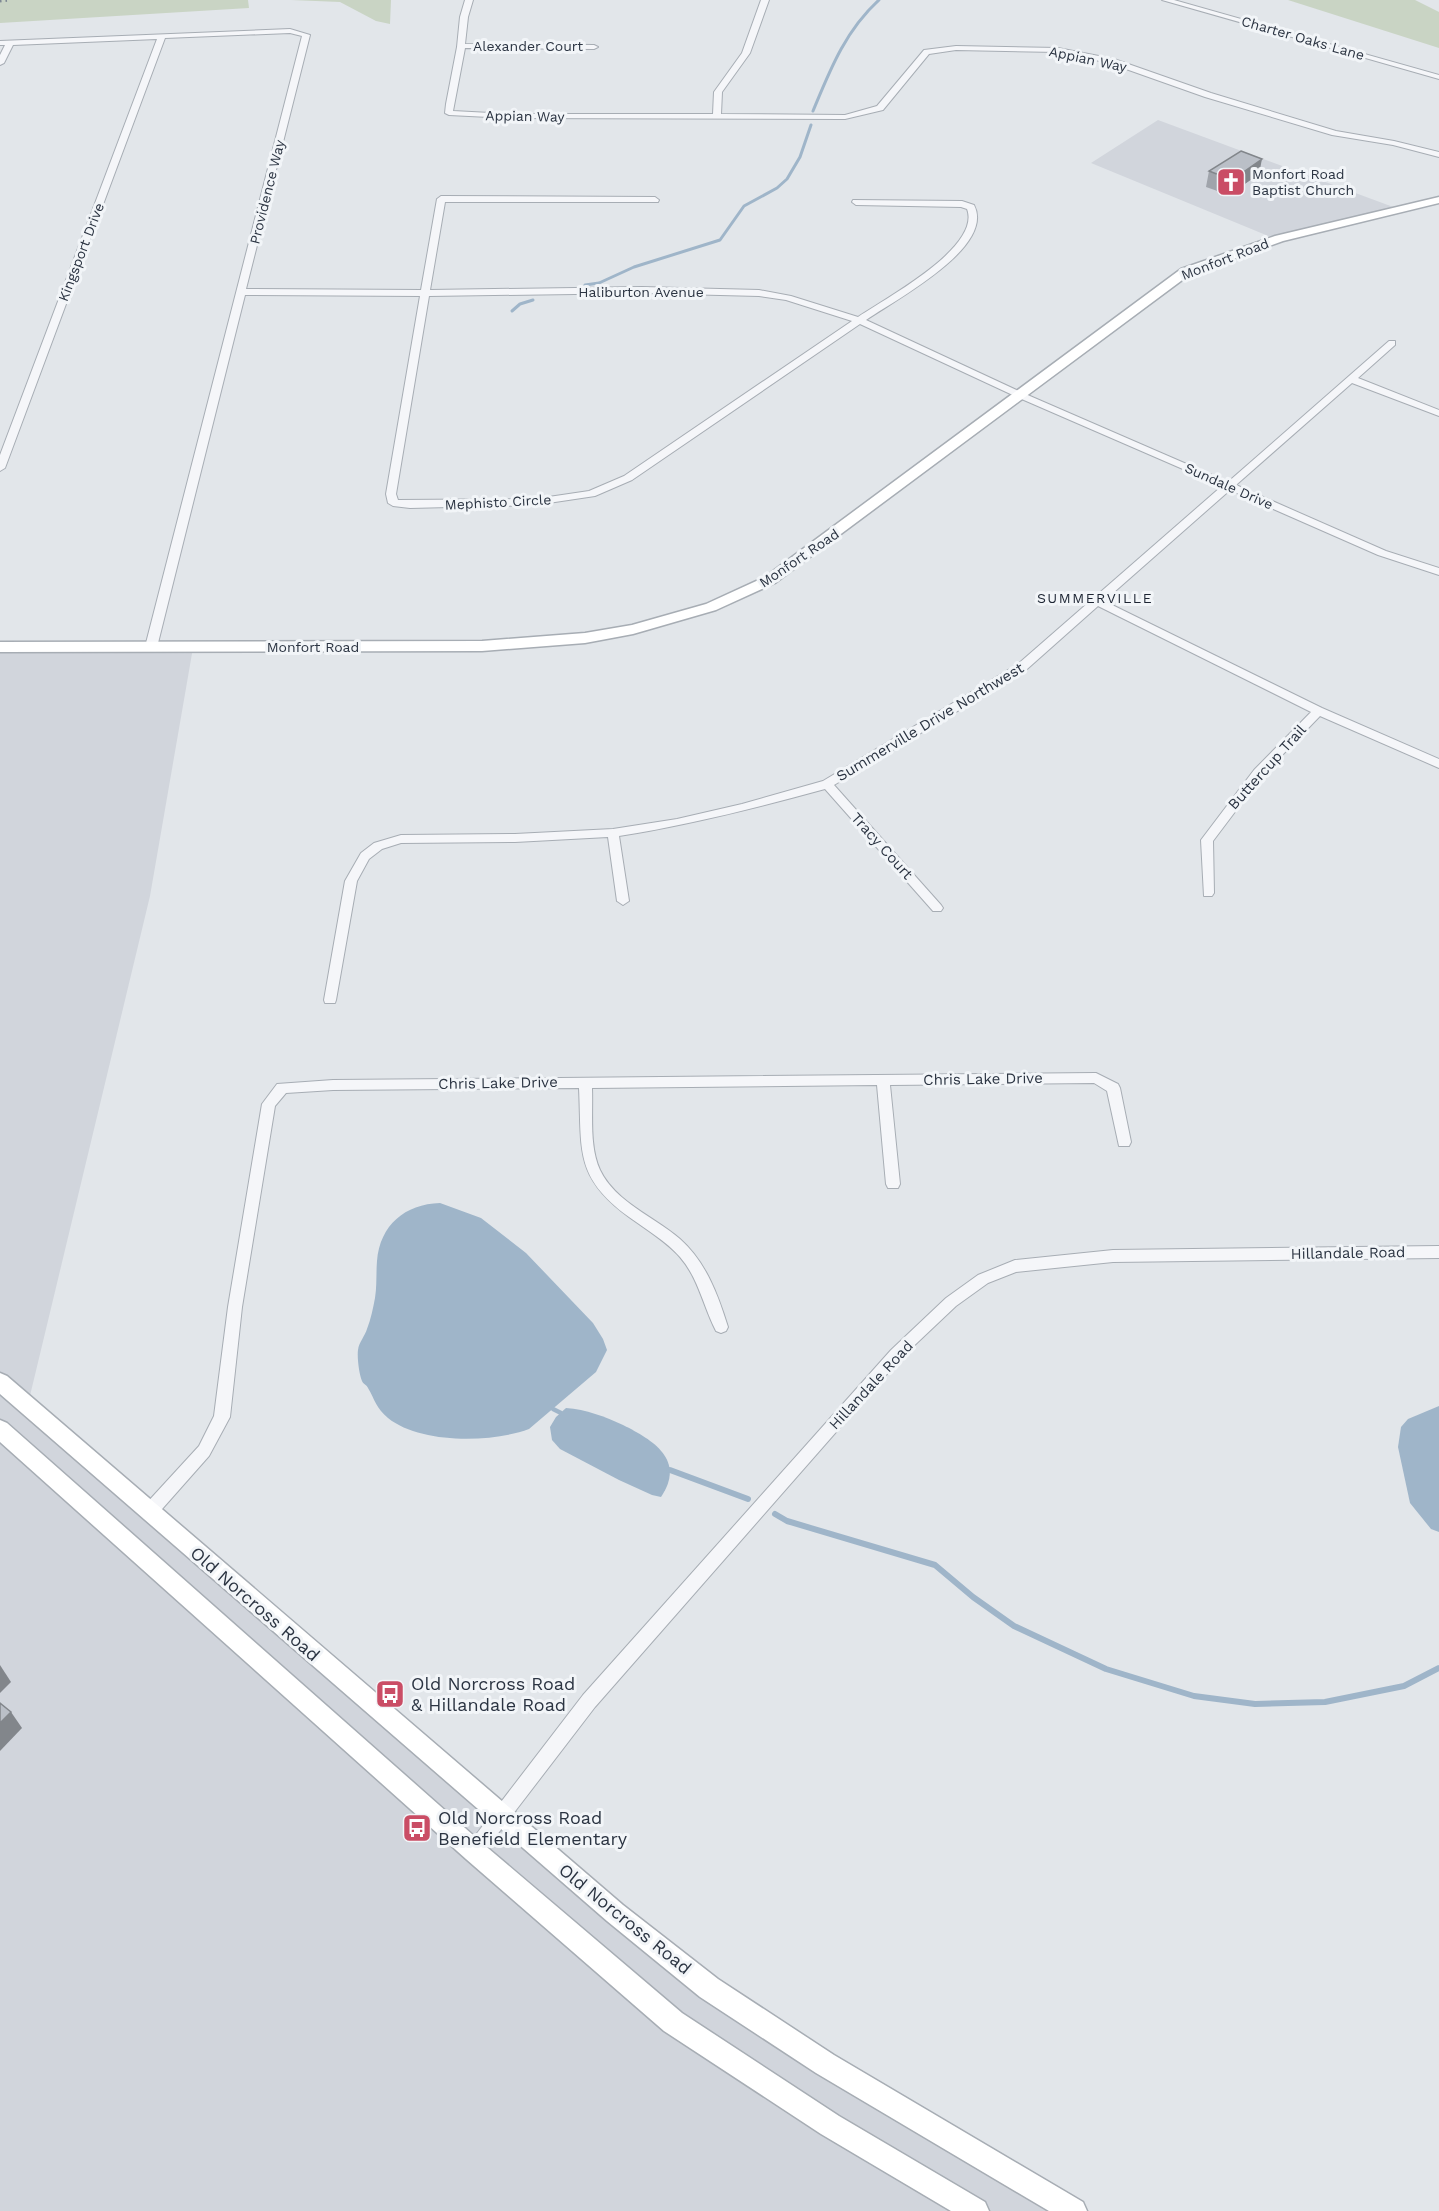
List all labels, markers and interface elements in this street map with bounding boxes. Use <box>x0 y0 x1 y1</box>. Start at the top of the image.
street label: Charter Oaks Lane <box>1240 13 1366 63</box>
street label: Alexander Court <box>473 38 583 54</box>
street label: Appian Way <box>1048 43 1129 75</box>
street label: Appian Way <box>485 107 565 125</box>
street label: Providence Way <box>246 137 288 246</box>
church icon: Monfort Road Baptist Church <box>1215 166 1247 198</box>
place label: Monfort Road Baptist Church <box>1252 166 1354 198</box>
street label: Kingsport Drive <box>55 200 107 304</box>
street label: Monfort Road <box>1179 235 1271 283</box>
street label: Haliburton Avenue <box>578 284 704 300</box>
street label: Sundale Drive <box>1182 459 1276 513</box>
street label: Mephisto Circle <box>444 491 552 513</box>
street label: Monfort Road <box>756 525 842 591</box>
district label: SUMMERVILLE <box>1037 590 1153 606</box>
street label: Monfort Road <box>267 639 359 655</box>
street label: Summerville Drive Northwest <box>833 658 1028 785</box>
street label: Buttercup Trail <box>1224 721 1310 813</box>
street label: Tracy Court <box>847 809 917 884</box>
street label: Chris Lake Drive <box>923 1069 1043 1089</box>
street label: Chris Lake Drive <box>438 1073 558 1093</box>
street label: Hillandale Road <box>1290 1243 1406 1263</box>
street label: Hillandale Road <box>825 1337 917 1433</box>
street label: Old Norcross Road <box>186 1542 324 1665</box>
place label: Old Norcross Road & Hillandale Road <box>411 1673 575 1715</box>
bus stop icon: Old Norcross Road & Hillandale Road <box>374 1678 406 1710</box>
place label: Old Norcross Road Benefield Elementary <box>438 1807 628 1849</box>
bus stop icon: Old Norcross Road Benefield Elementary <box>401 1812 433 1844</box>
street label: Old Norcross Road <box>555 1859 696 1978</box>

